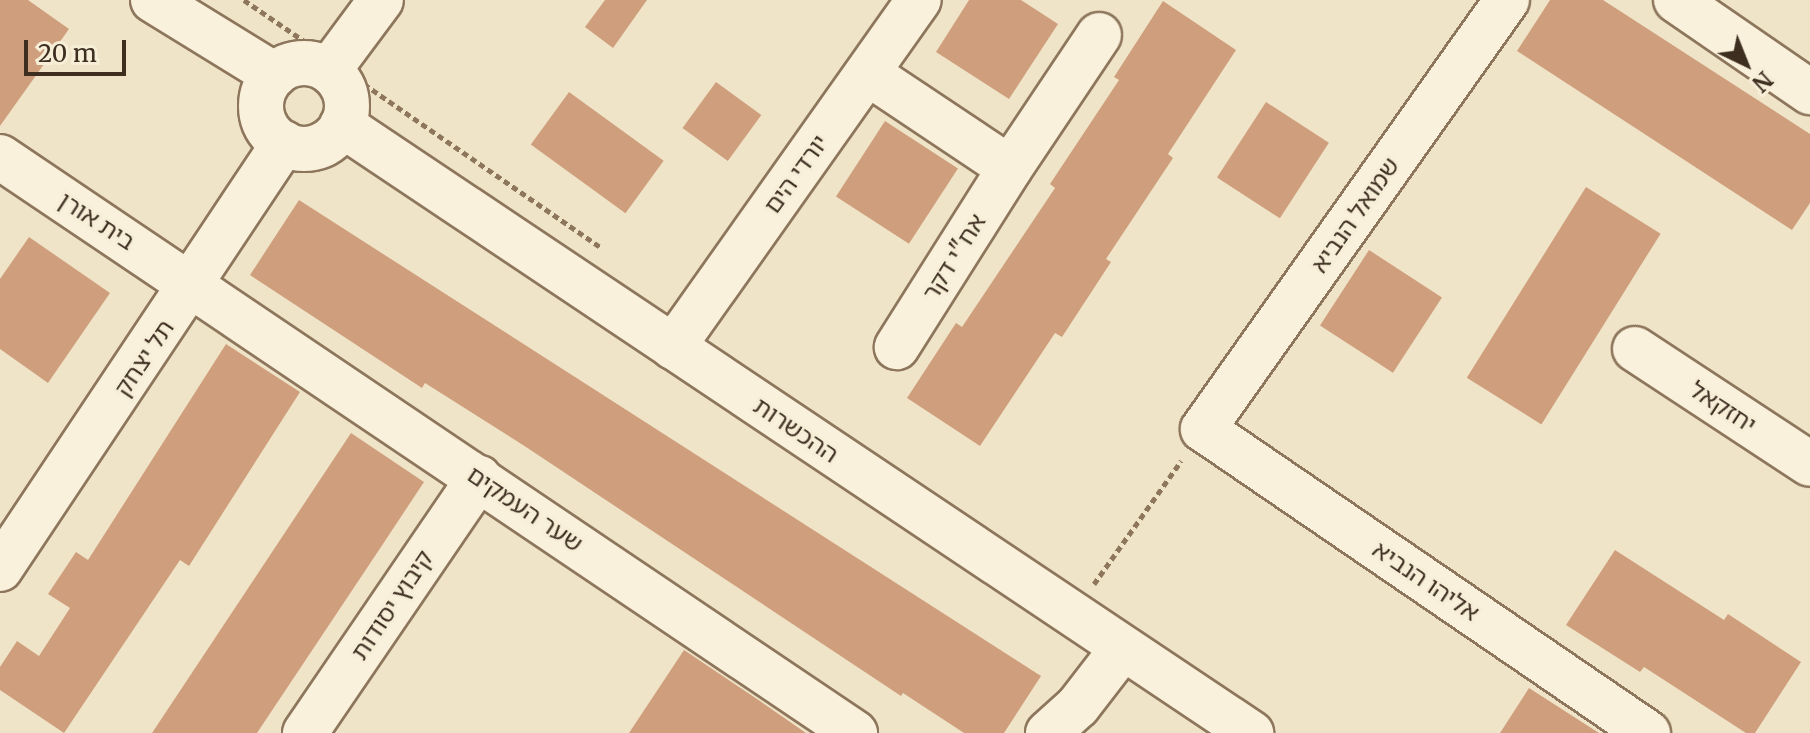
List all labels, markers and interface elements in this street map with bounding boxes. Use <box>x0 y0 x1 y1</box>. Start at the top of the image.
scale bar <box>28 24 130 74</box>
north arrow <box>1706 24 1786 104</box>
text: 20 m <box>38 38 97 69</box>
text: N <box>1746 65 1778 98</box>
street label: יורדי הים <box>758 129 834 219</box>
street label: שמואל הנביא <box>1305 152 1405 278</box>
street label: בית אורן <box>54 186 140 256</box>
street label: אח"י דקר <box>916 209 992 305</box>
street label: תל יצחק <box>108 314 180 402</box>
street label: יחזקאל <box>1684 375 1762 439</box>
street label: ההכשרות <box>748 391 844 469</box>
street label: שער העמקים <box>462 460 588 558</box>
street label: אליהו הנביא <box>1367 535 1485 627</box>
street label: קיבוץ יסודות <box>345 545 439 665</box>

